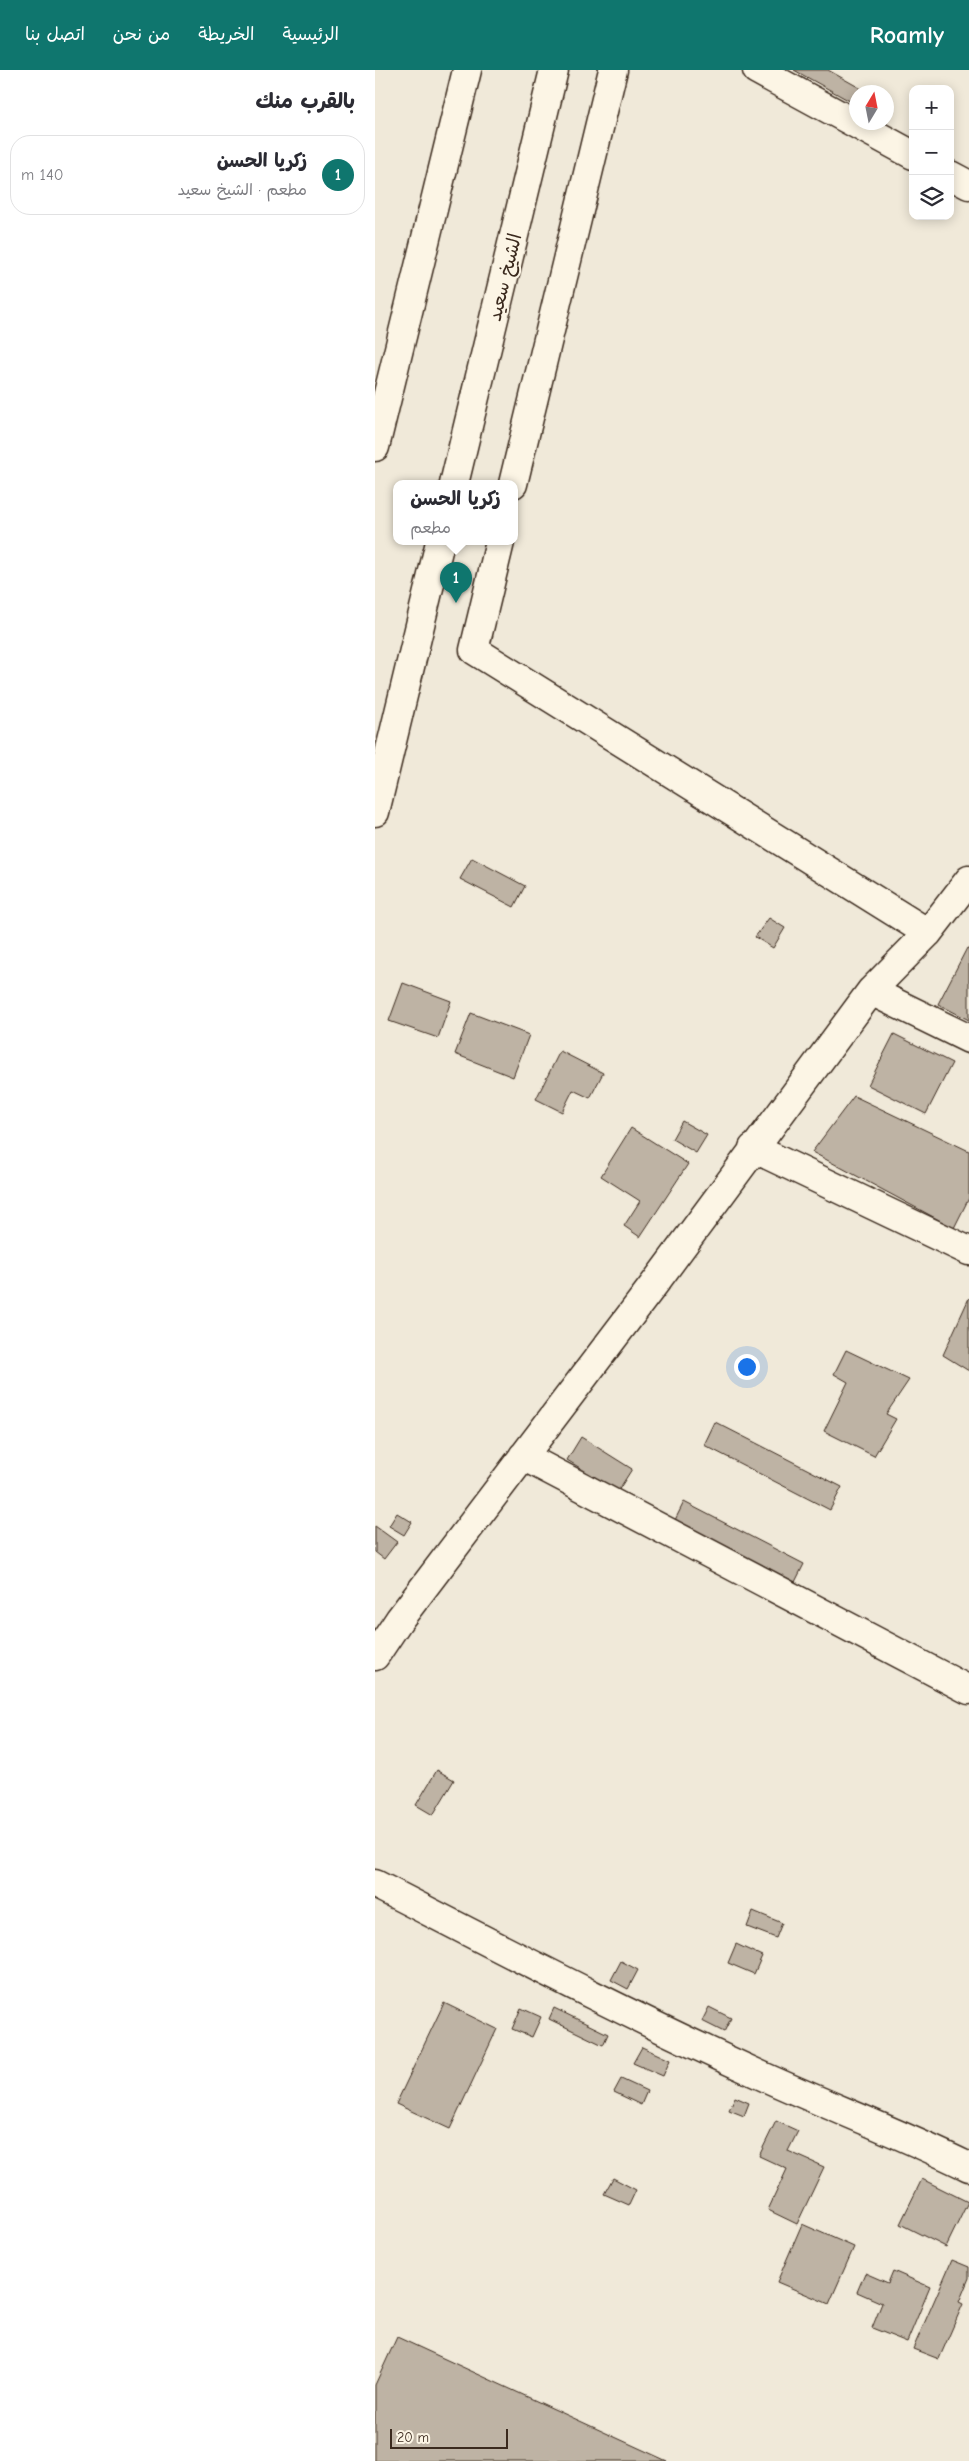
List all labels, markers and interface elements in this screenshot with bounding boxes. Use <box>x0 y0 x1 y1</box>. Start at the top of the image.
text: Roamly <box>870 21 944 49</box>
text: اتصل بنا <box>25 24 85 45</box>
text: من نحن <box>113 24 170 45</box>
text: الخريطة <box>198 24 254 45</box>
text: الرئيسية <box>282 24 339 45</box>
north arrow <box>849 85 894 130</box>
map controls <box>909 85 954 220</box>
button: + <box>909 85 954 130</box>
text: بالقرب منك <box>255 89 355 113</box>
button: − <box>909 130 954 175</box>
text: زكريا الحسن <box>217 150 307 172</box>
text: 140 m <box>21 166 63 184</box>
text: 1 <box>335 166 341 184</box>
button: layers <box>909 175 954 220</box>
text: مطعم · الشيخ سعيد <box>178 181 307 199</box>
street label: الشيخ سعيد <box>483 231 527 324</box>
popup <box>393 480 518 545</box>
text: زكريا الحسن <box>410 488 501 510</box>
text: مطعم <box>410 519 451 537</box>
pin: 1 <box>440 562 472 603</box>
your location <box>734 1354 760 1380</box>
scale bar <box>390 2426 507 2449</box>
text: 20 m <box>397 2429 429 2446</box>

